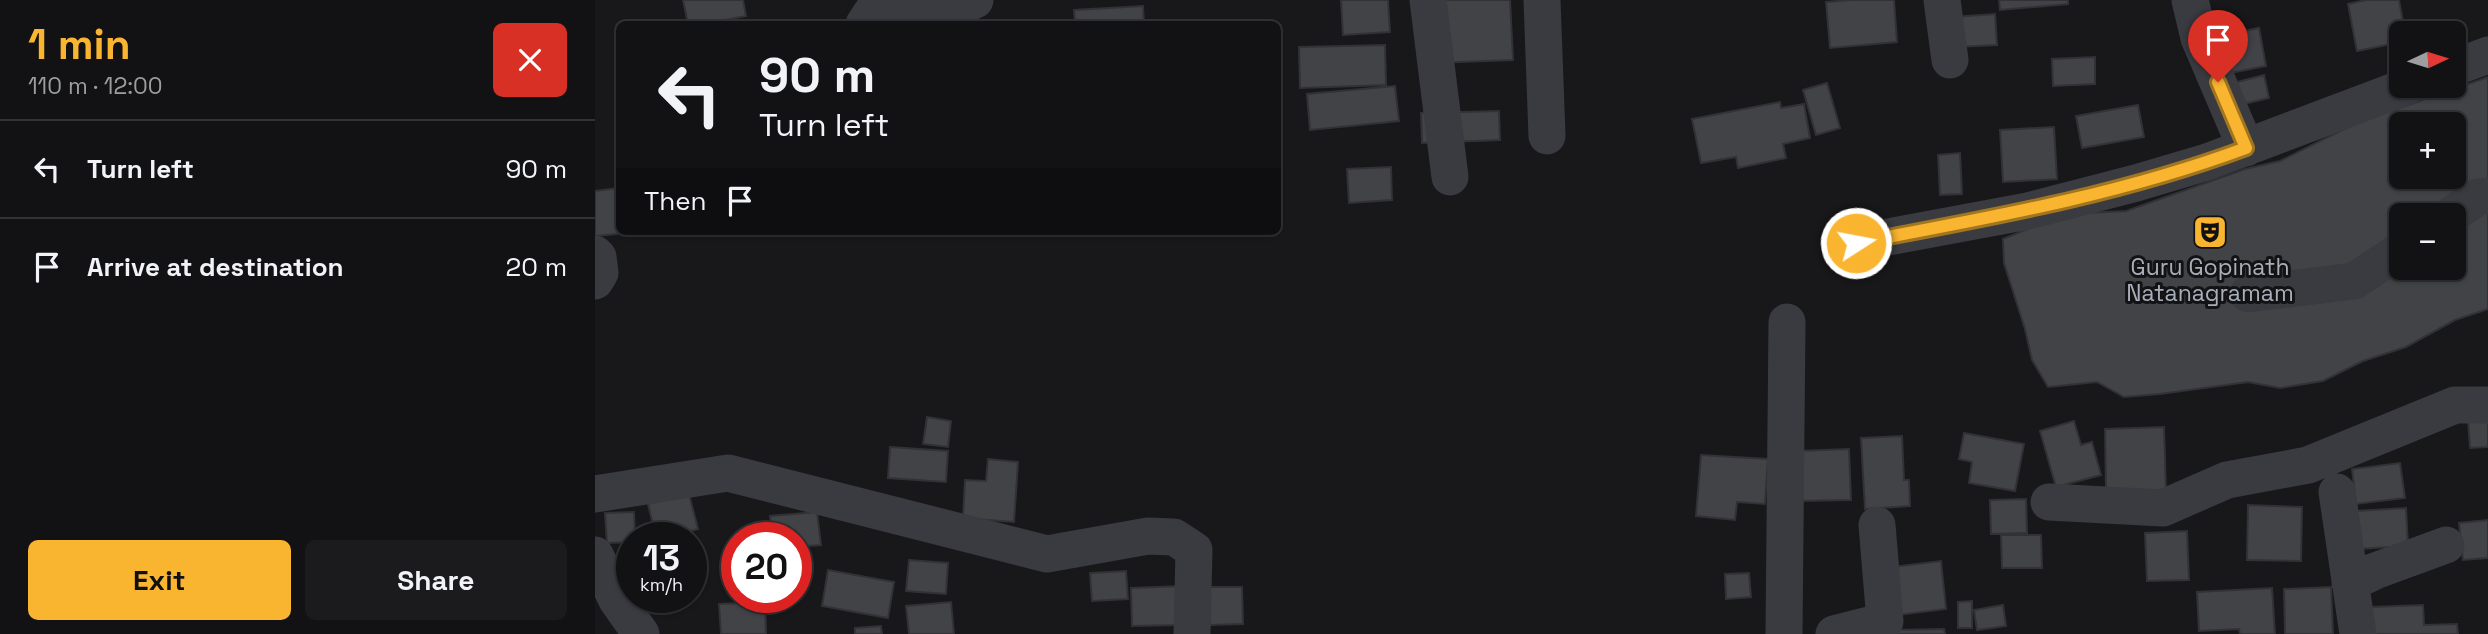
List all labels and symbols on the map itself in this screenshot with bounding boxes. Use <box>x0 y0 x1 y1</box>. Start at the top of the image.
pin <box>2188 10 2248 82</box>
north arrow <box>2389 21 2466 98</box>
position arrow <box>1819 206 1893 280</box>
theatre icon: Guru Gopinath Natanagramam <box>2191 213 2229 251</box>
place label: Guru Gopinath Natanagramam <box>2126 252 2294 308</box>
speed limit sign: 20 <box>721 522 812 613</box>

